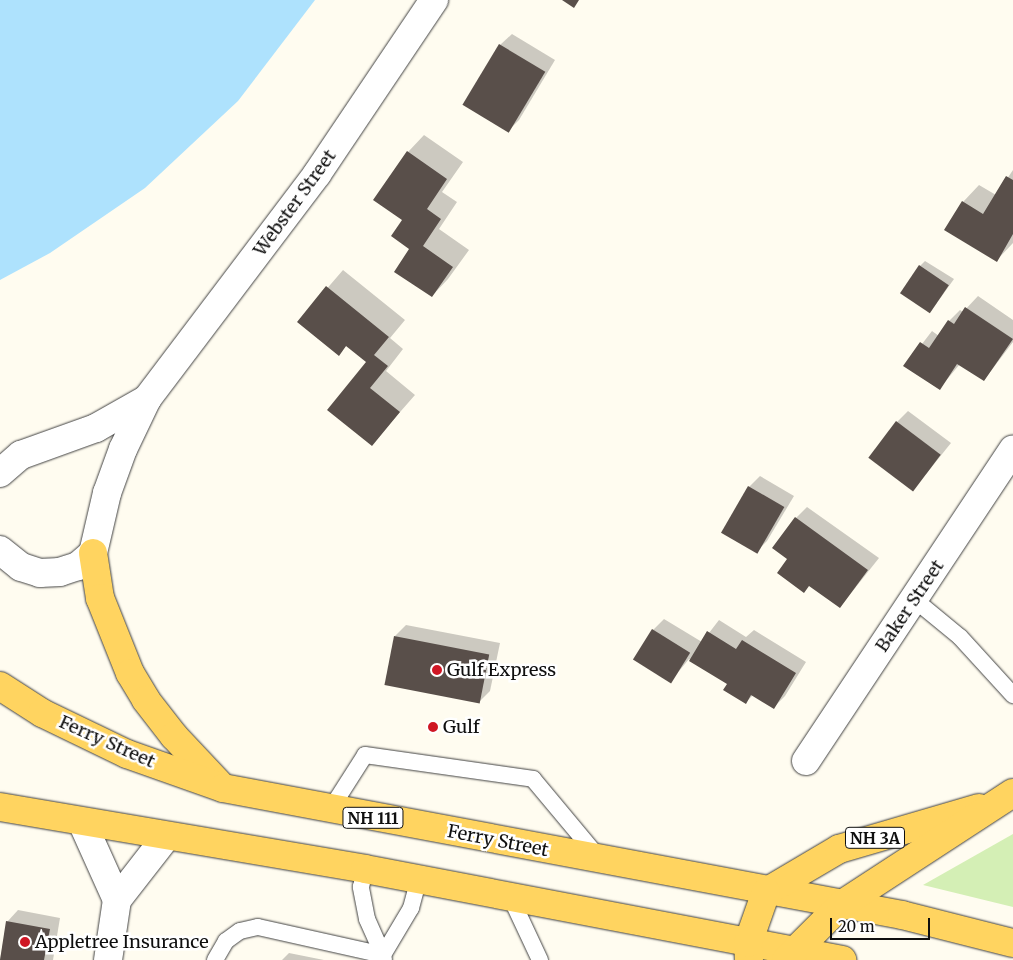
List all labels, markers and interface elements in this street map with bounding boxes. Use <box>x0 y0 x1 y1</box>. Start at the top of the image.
street label: Webster Street <box>249 146 341 260</box>
street label: Baker Street <box>871 556 949 656</box>
place label: Gulf Express <box>447 659 556 681</box>
marker: Gulf Express <box>431 664 443 676</box>
street label: Ferry Street <box>56 711 158 773</box>
place label: Gulf <box>443 716 480 738</box>
marker: Gulf <box>427 721 439 733</box>
road number: NH 111 <box>342 804 404 831</box>
street label: Ferry Street <box>446 821 550 861</box>
road number: NH 3A <box>844 824 906 851</box>
scale bar <box>833 908 933 940</box>
text: 20 m <box>838 917 875 936</box>
place label: Appletree Insurance <box>35 931 209 953</box>
marker: Appletree Insurance <box>19 936 31 948</box>

